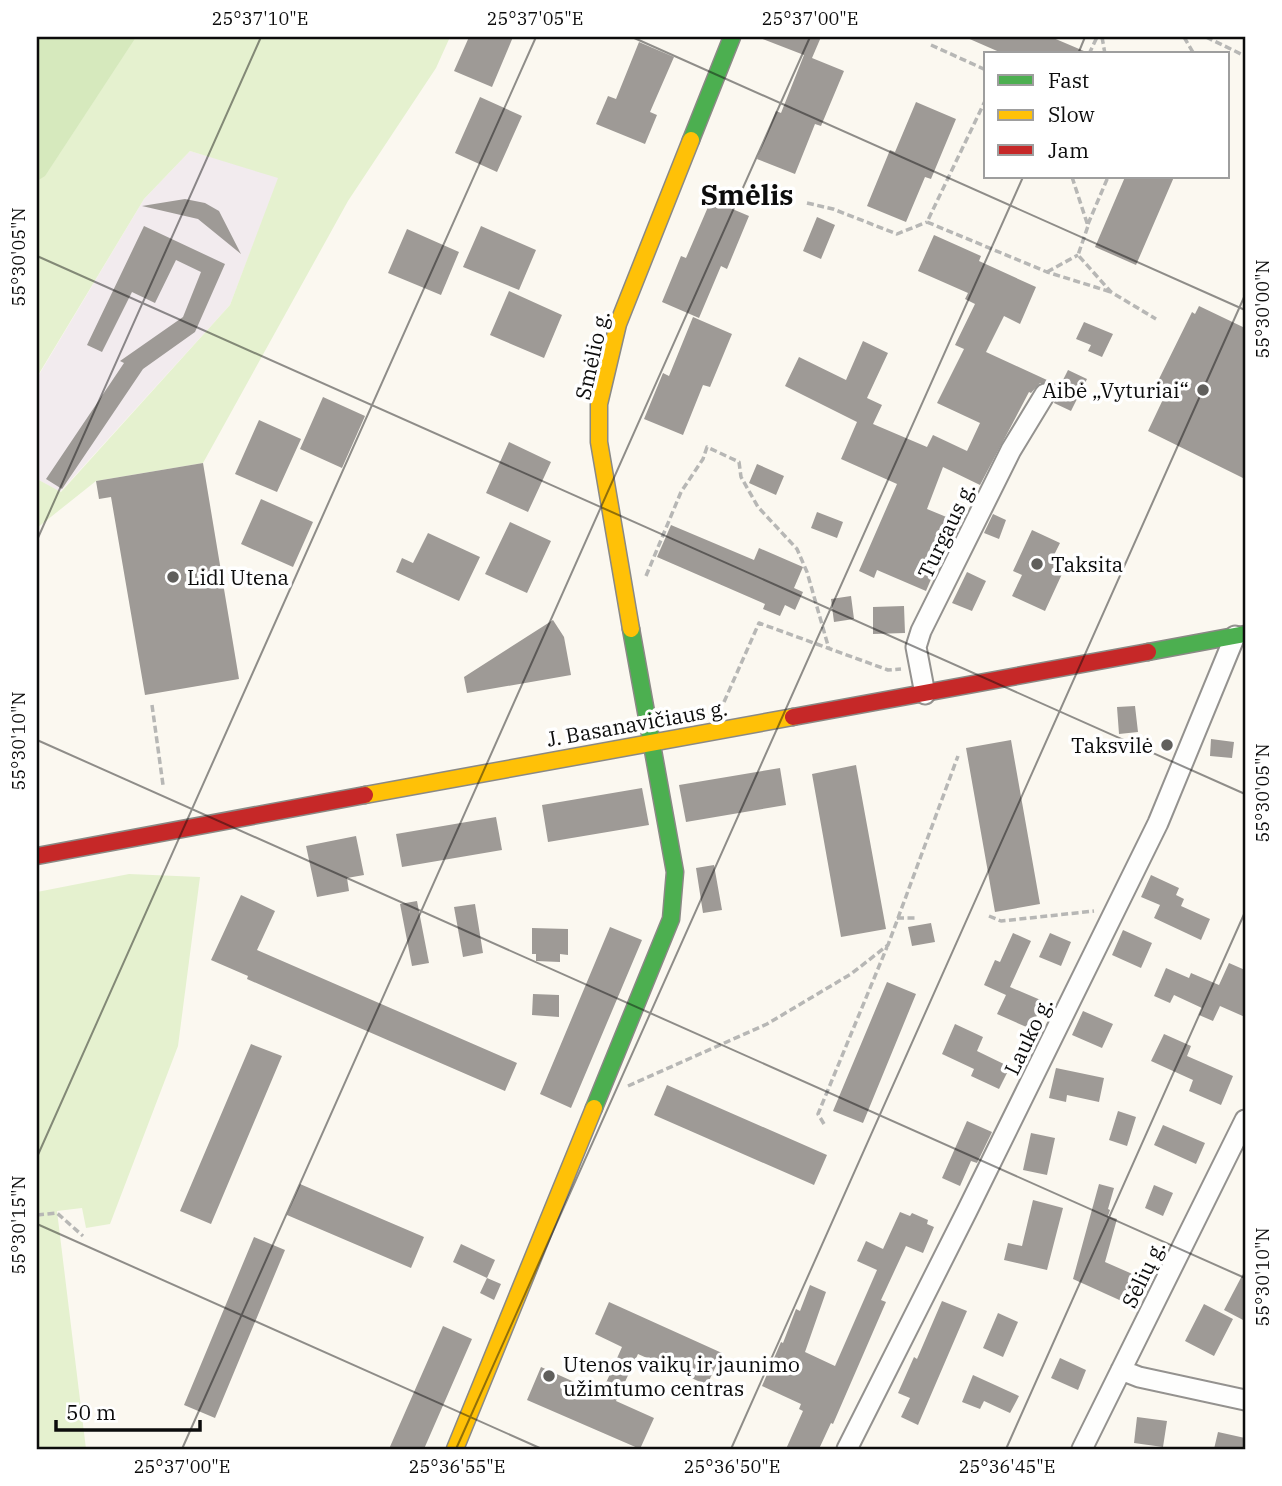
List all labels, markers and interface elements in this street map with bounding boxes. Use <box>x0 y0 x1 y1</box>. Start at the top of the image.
text: 25°37'10"E <box>212 7 308 30</box>
text: 25°37'05"E <box>487 7 583 30</box>
text: 25°37'00"E <box>762 7 858 30</box>
legend <box>984 52 1230 178</box>
text: Fast <box>1048 66 1089 94</box>
text: Slow <box>1048 100 1095 128</box>
text: Jam <box>1048 136 1089 164</box>
district label: Smėlis <box>700 176 794 213</box>
text: 55°30'05"N <box>7 208 30 307</box>
text: 55°30'00"N <box>1251 260 1274 359</box>
street label: Smėlio g. <box>568 308 616 402</box>
place label: Aibė „Vyturiai“ <box>1042 376 1189 404</box>
marker: Aibė „Vyturiai“ <box>1195 382 1211 398</box>
street label: Turgaus g. <box>911 477 981 583</box>
place label: Taksita <box>1051 550 1123 578</box>
marker: Taksita <box>1029 556 1045 572</box>
place label: Lidl Utena <box>187 563 289 591</box>
marker: Lidl Utena <box>165 569 181 585</box>
text: 55°30'10"N <box>7 692 30 791</box>
street label: J. Basanavičiaus g. <box>544 693 730 753</box>
place label: Taksvilė <box>1071 731 1153 759</box>
marker: Taksvilė <box>1159 737 1175 753</box>
text: 55°30'05"N <box>1251 744 1274 843</box>
street label: Lauko g. <box>997 993 1059 1079</box>
text: 55°30'15"N <box>7 1176 30 1275</box>
text: 55°30'10"N <box>1251 1228 1274 1327</box>
street label: Sėlių g. <box>1115 1236 1171 1312</box>
place label: Utenos vaikų ir jaunimo užimtumo centras <box>563 1350 800 1402</box>
marker: Utenos vaikų ir jaunimo užimtumo centras <box>541 1368 557 1384</box>
scale bar <box>56 1388 200 1432</box>
text: 50 m <box>66 1398 116 1426</box>
text: 25°37'00"E <box>134 1455 230 1478</box>
text: 25°36'55"E <box>409 1455 505 1478</box>
text: 25°36'50"E <box>684 1455 780 1478</box>
text: 25°36'45"E <box>959 1455 1055 1478</box>

